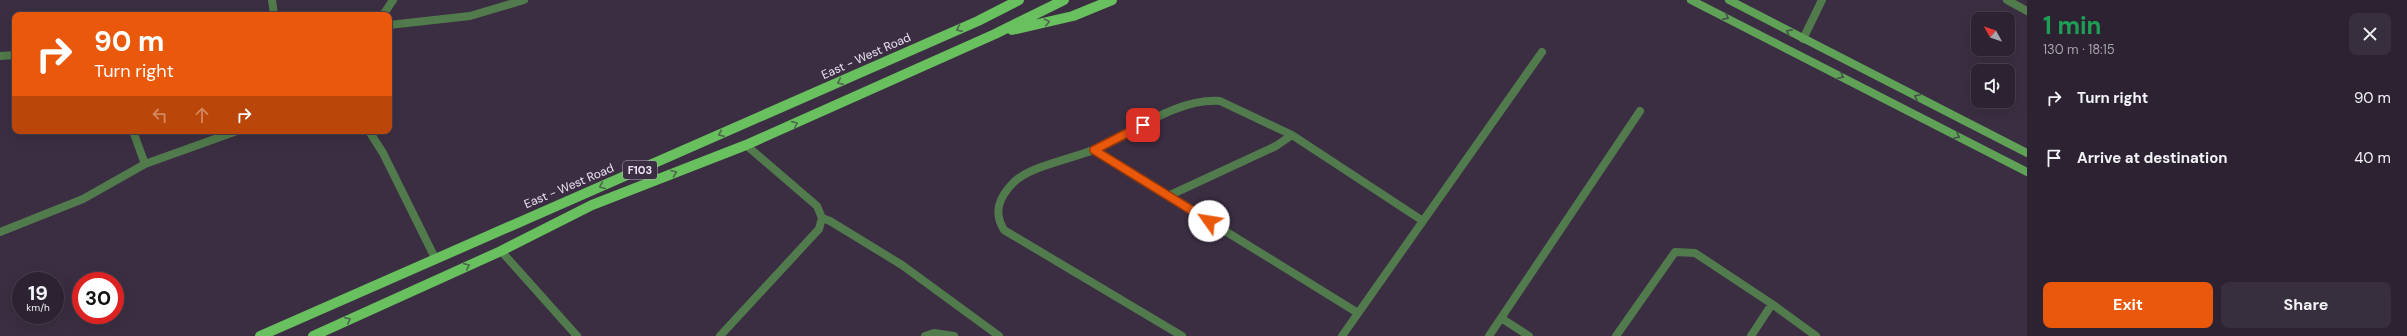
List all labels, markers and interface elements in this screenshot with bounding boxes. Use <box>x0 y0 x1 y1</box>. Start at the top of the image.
text: 1 min <box>2043 10 2101 41</box>
one-way arrow <box>1721 12 1729 20</box>
north arrow <box>1971 12 2015 56</box>
map controls <box>1971 12 2015 108</box>
button: close <box>2349 13 2391 55</box>
one-way arrow <box>1043 18 1050 26</box>
text: 90 m <box>94 23 164 60</box>
one-way arrow <box>956 24 963 32</box>
icon: right <box>28 28 80 80</box>
street label: East - West Road <box>819 29 913 83</box>
one-way arrow <box>1786 29 1793 37</box>
text: 130 m · 18:15 <box>2043 41 2115 58</box>
text: Turn right <box>94 59 174 83</box>
button: sound <box>1971 64 2015 108</box>
one-way arrow <box>1837 71 1845 79</box>
one-way arrow <box>837 77 844 85</box>
icon: right <box>2043 87 2065 109</box>
text: Turn right <box>2077 88 2148 108</box>
text: 90 m <box>2354 88 2391 108</box>
one-way arrow <box>1914 94 1922 102</box>
icon: left <box>149 104 171 126</box>
icon: ahead <box>191 104 213 126</box>
icon: right <box>233 104 255 126</box>
pin <box>1126 108 1160 142</box>
icon: arrive <box>1132 114 1154 136</box>
one-way arrow <box>791 120 798 128</box>
one-way arrow <box>718 129 726 137</box>
one-way arrow <box>1953 131 1960 138</box>
icon: arrive <box>2043 147 2065 169</box>
text: Arrive at destination <box>2077 148 2228 168</box>
text: 40 m <box>2354 148 2391 168</box>
street label: East - West Road <box>522 160 616 212</box>
road number: F103 <box>623 161 657 179</box>
one-way arrow <box>670 170 678 178</box>
one-way arrow <box>599 181 606 189</box>
position arrow <box>1188 200 1230 242</box>
one-way arrow <box>463 263 470 271</box>
speed limit sign: 30 <box>72 272 124 324</box>
text: 19 <box>28 280 48 306</box>
button: Exit <box>2043 282 2213 328</box>
button: Share <box>2221 282 2391 328</box>
text: km/h <box>26 301 50 314</box>
one-way arrow <box>344 317 352 325</box>

